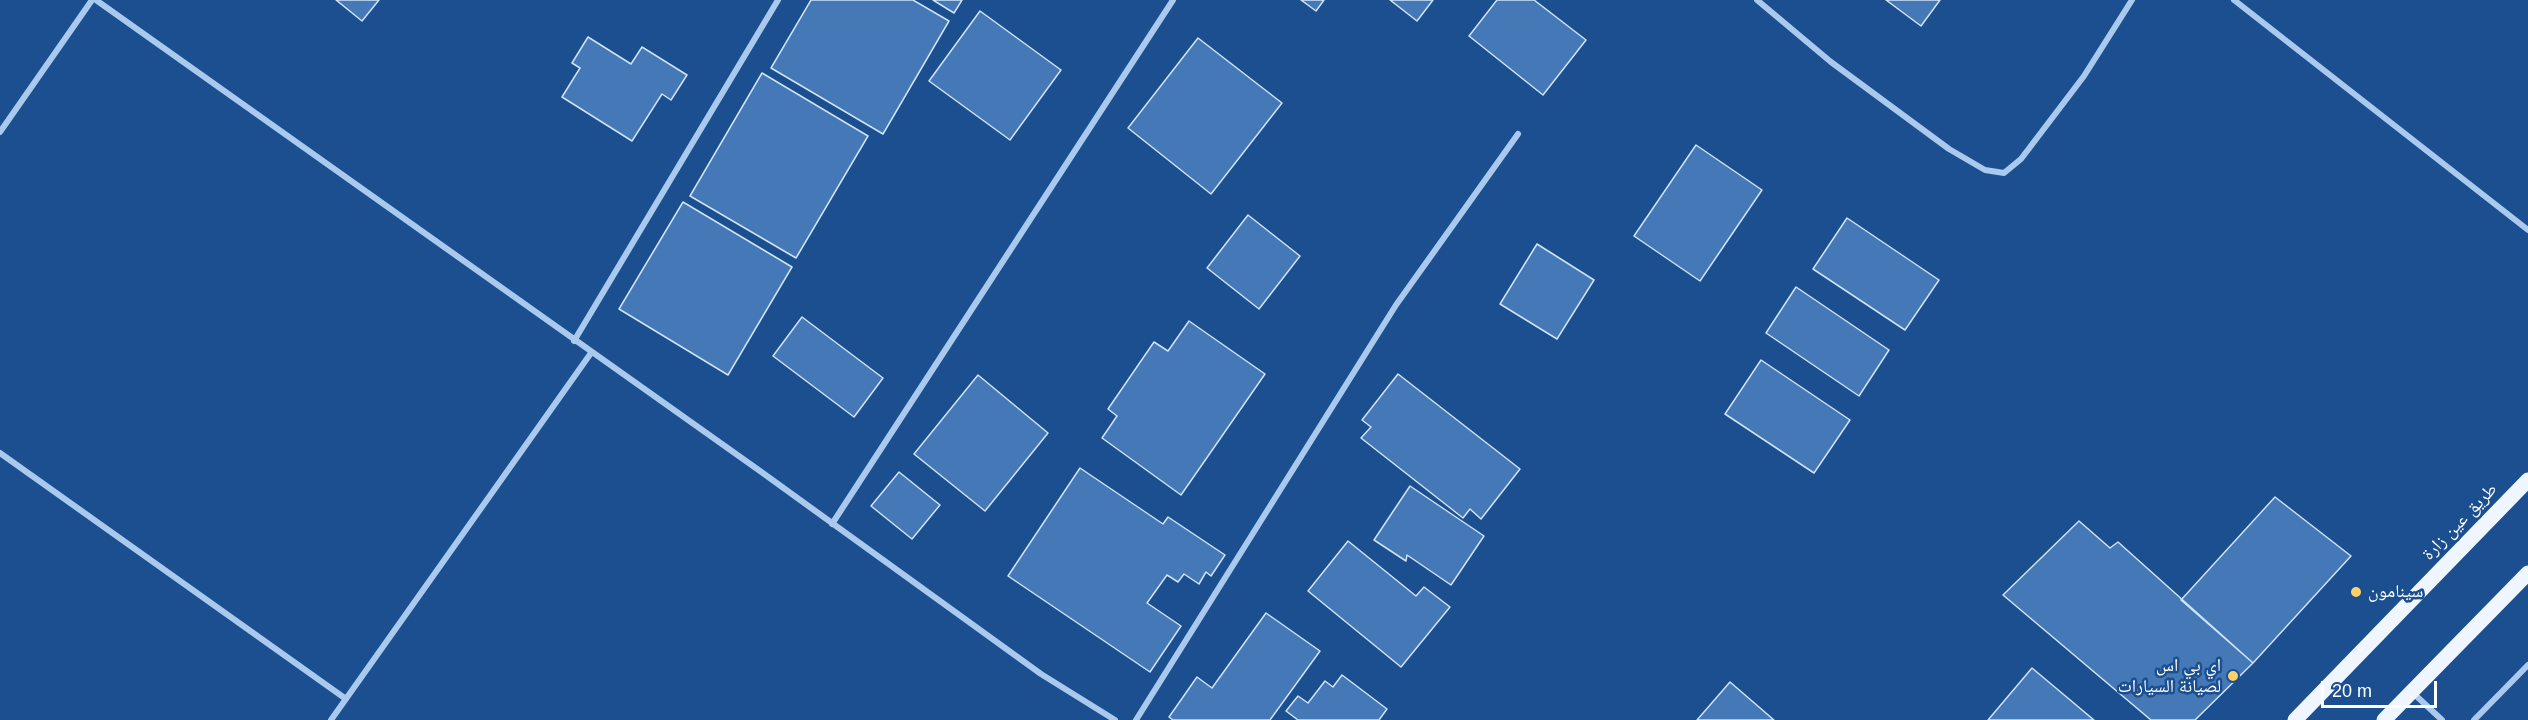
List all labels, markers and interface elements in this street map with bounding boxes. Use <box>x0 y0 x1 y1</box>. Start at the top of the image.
street label: طريق عين زارة <box>2418 479 2502 565</box>
place label: سينامون <box>2368 581 2423 603</box>
marker: سينامون <box>2349 585 2363 599</box>
place label: اي بي اس لصيانة السيارات <box>2118 655 2221 698</box>
marker: اي بي اس لصيانة السيارات <box>2226 669 2240 683</box>
scale bar <box>2324 669 2440 707</box>
text: 20 m <box>2332 681 2372 701</box>

